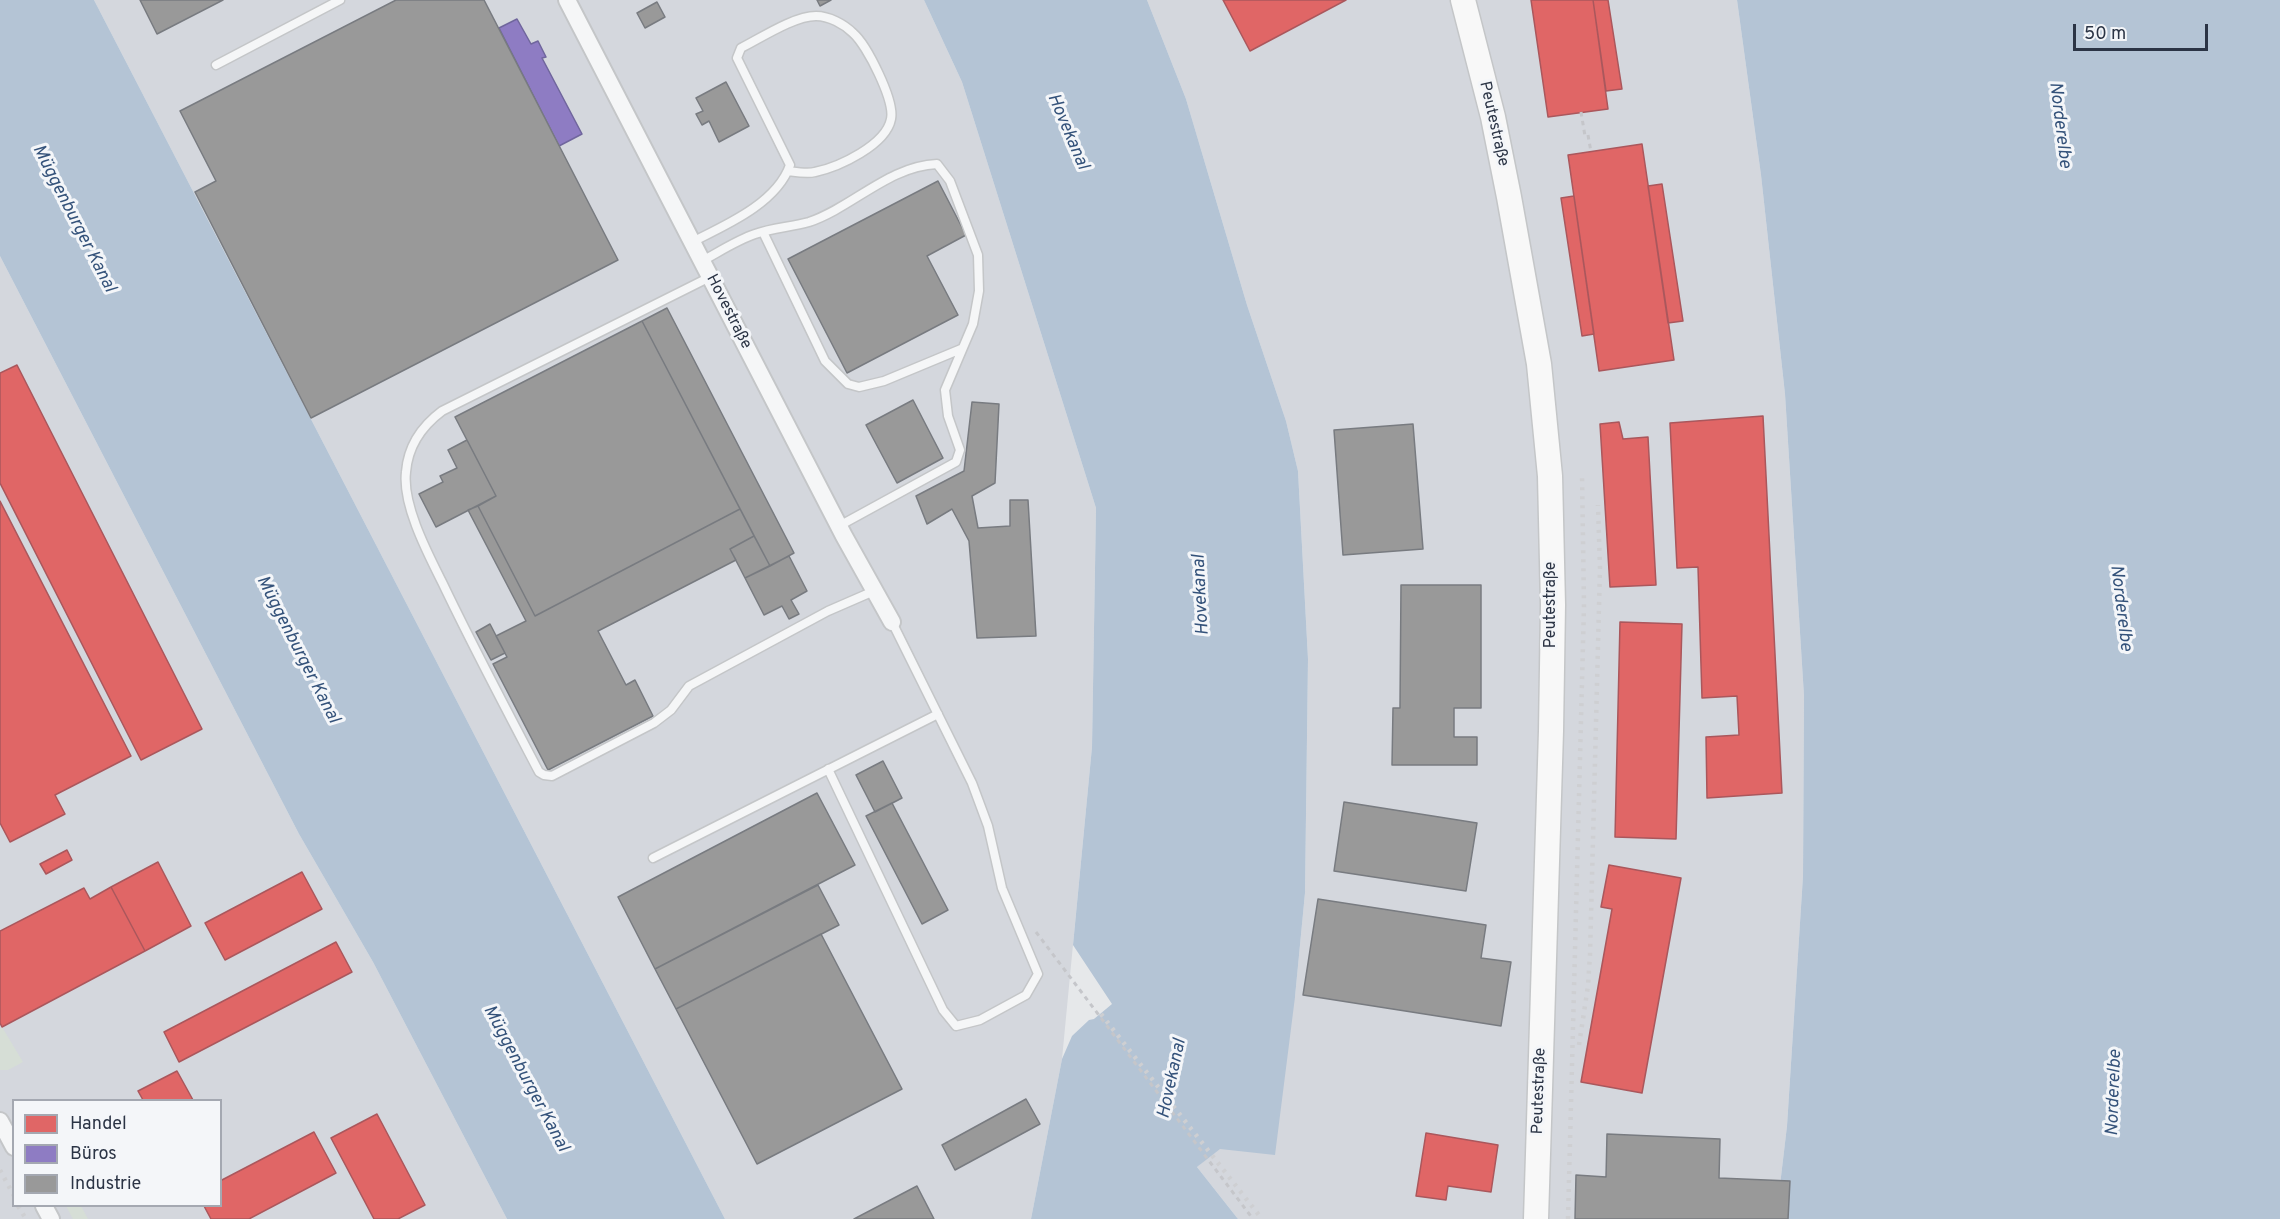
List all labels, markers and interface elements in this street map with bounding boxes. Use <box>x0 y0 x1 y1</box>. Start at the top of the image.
scale bar <box>2076 12 2211 50</box>
text: 50 m <box>2084 23 2126 46</box>
street label: Peutestraße <box>1474 80 1512 168</box>
water label: Norderelbe <box>2043 81 2075 169</box>
water label: Hovekanal <box>1041 91 1093 173</box>
water label: Müggenburger Kanal <box>26 142 120 296</box>
street label: Hovestraße <box>701 271 755 353</box>
water label: Hovekanal <box>1189 554 1215 636</box>
street label: Peutestraße <box>1542 562 1562 648</box>
water label: Norderelbe <box>2104 564 2136 652</box>
water label: Müggenburger Kanal <box>250 573 344 727</box>
water label: Müggenburger Kanal <box>477 1002 573 1156</box>
water label: Hovekanal <box>1154 1037 1192 1121</box>
street label: Peutestraße <box>1529 1047 1551 1135</box>
water label: Norderelbe <box>2103 1049 2127 1137</box>
legend <box>12 1099 222 1207</box>
text: Handel <box>70 1113 127 1136</box>
text: Büros <box>70 1143 117 1166</box>
text: Industrie <box>70 1173 141 1196</box>

